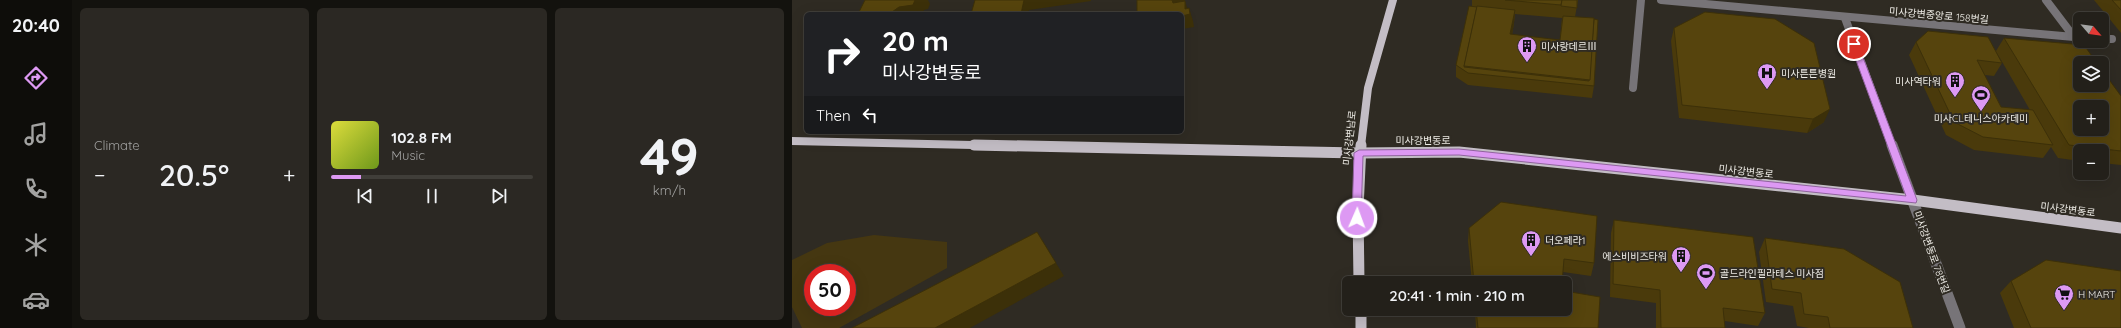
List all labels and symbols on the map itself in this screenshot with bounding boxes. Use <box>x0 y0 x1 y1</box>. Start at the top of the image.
street label: 미사강변중앙로 158번길 <box>1889 5 1989 26</box>
north arrow <box>2073 12 2109 48</box>
pin <box>1837 27 1871 61</box>
building icon: 미사랑데르Ⅲ <box>1516 35 1538 63</box>
place label: 미사랑데르Ⅲ <box>1541 40 1597 53</box>
hospital icon: 미사튼튼병원 <box>1756 62 1778 90</box>
place label: 미사튼튼병원 <box>1781 67 1836 80</box>
building icon: 미사역타워 <box>1944 70 1966 98</box>
place label: 미사역타워 <box>1895 75 1941 88</box>
sports icon: 미사CL테니스아카데미 <box>1970 84 1992 112</box>
street label: 미사강변남로 <box>1340 110 1359 166</box>
place label: 미사CL테니스아카데미 <box>1934 112 2028 125</box>
street label: 미사강변동로 <box>1395 134 1451 147</box>
street label: 미사강변동로 <box>1718 162 1774 181</box>
position arrow <box>1336 197 1378 239</box>
street label: 미사강변동로 <box>2040 200 2096 219</box>
street label: 미사강변동로 78번길 <box>1911 209 1952 295</box>
building icon: 더오페라1 <box>1520 229 1542 257</box>
place label: 더오페라1 <box>1545 234 1586 247</box>
building icon: 에스비비즈타워 <box>1670 245 1692 273</box>
place label: 에스비비즈타워 <box>1603 250 1667 263</box>
sports icon: 골드라인필라테스 미사점 <box>1695 262 1717 290</box>
speed limit sign: 50 <box>804 264 856 316</box>
place label: 골드라인필라테스 미사점 <box>1720 267 1824 280</box>
supermarket icon: H MART <box>2053 283 2075 311</box>
place label: H MART <box>2078 288 2115 301</box>

